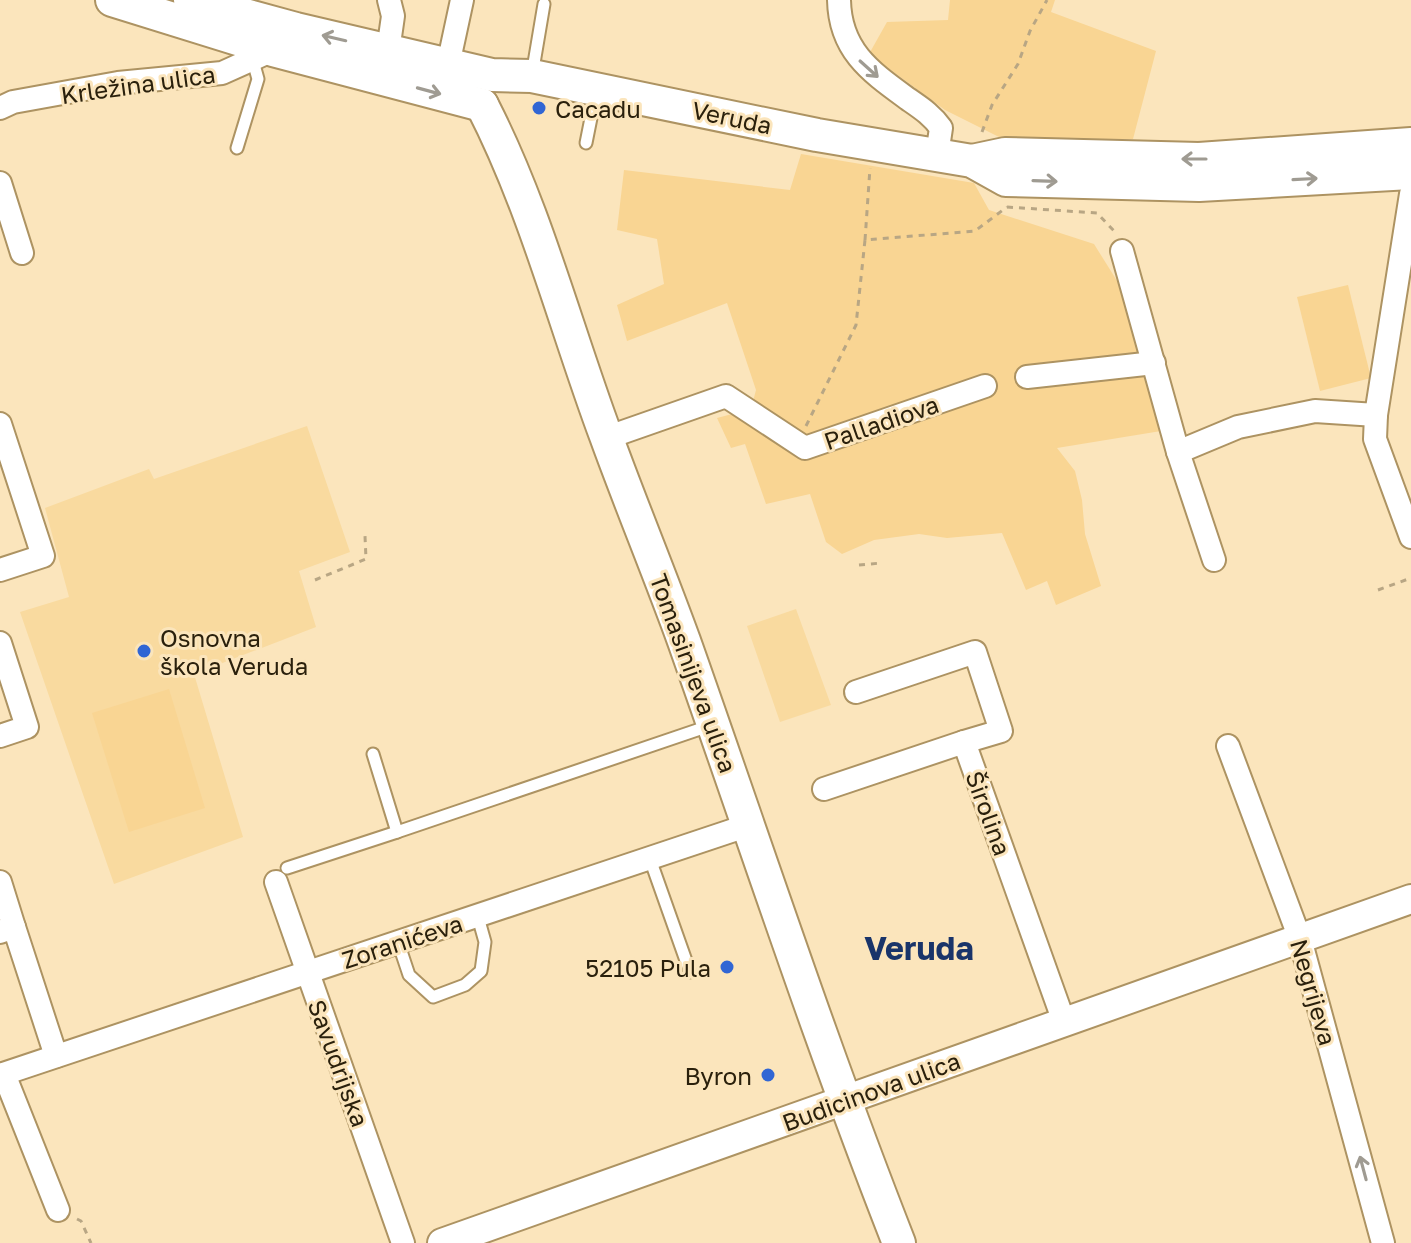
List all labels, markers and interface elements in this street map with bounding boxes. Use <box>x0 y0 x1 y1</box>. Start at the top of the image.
one-way arrow <box>322 30 347 45</box>
street label: Krležina ulica <box>59 59 217 109</box>
one-way arrow <box>859 60 879 78</box>
one-way arrow <box>416 84 442 99</box>
place label: Cacadu <box>555 94 641 123</box>
street label: Veruda <box>689 94 775 140</box>
marker: Cacadu <box>530 99 548 117</box>
one-way arrow <box>1181 151 1208 167</box>
one-way arrow <box>1291 171 1318 186</box>
one-way arrow <box>1031 173 1058 188</box>
street label: Palladiova <box>820 389 942 455</box>
street label: Tomasinijeva ulica <box>645 570 743 776</box>
place label: Osnovna škola Veruda <box>160 623 308 680</box>
marker: Osnovna škola Veruda <box>135 642 153 660</box>
street label: Širolina <box>960 767 1018 859</box>
street label: Zoranićeva <box>338 908 466 974</box>
district label: Veruda <box>864 929 974 967</box>
street label: Negrijeva <box>1285 936 1343 1048</box>
place label: 52105 Pula <box>585 953 711 982</box>
marker: 52105 Pula <box>718 958 736 976</box>
street label: Savudrijska <box>303 996 375 1130</box>
street label: Budicinova ulica <box>778 1045 964 1137</box>
place label: Byron <box>684 1061 752 1090</box>
marker: Byron <box>759 1066 777 1084</box>
one-way arrow <box>1355 1155 1370 1181</box>

